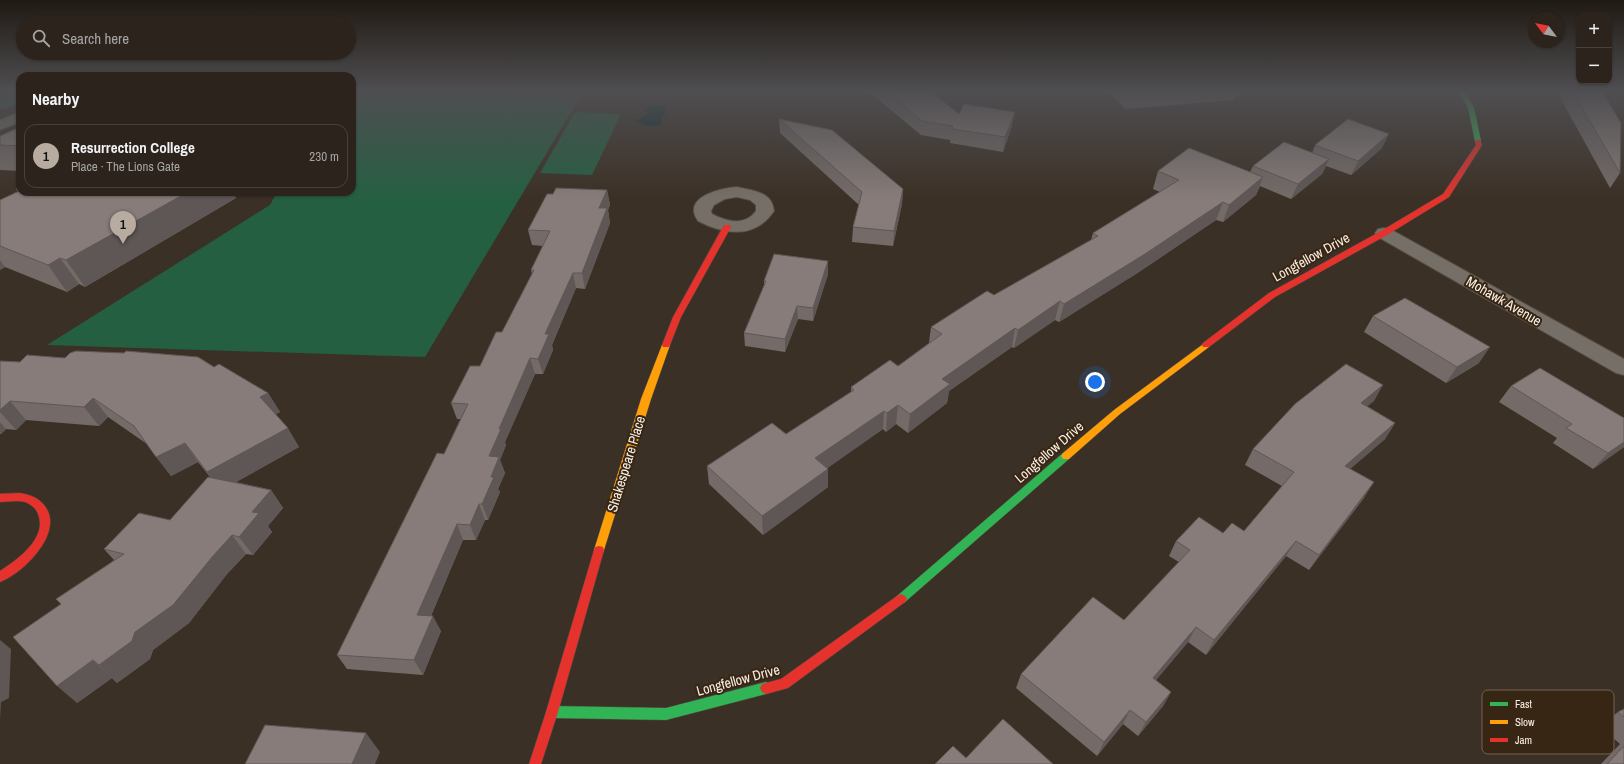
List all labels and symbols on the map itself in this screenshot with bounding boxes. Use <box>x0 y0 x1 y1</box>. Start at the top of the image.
north arrow <box>1528 12 1564 48</box>
pin: 1 <box>110 211 136 244</box>
street label: Longfellow Drive <box>1269 228 1353 286</box>
street label: Mohawk Avenue <box>1463 272 1545 330</box>
your location <box>1085 372 1105 392</box>
street label: Shakespeare Place <box>603 414 649 514</box>
street label: Longfellow Drive <box>1011 417 1087 487</box>
street label: Longfellow Drive <box>694 660 782 700</box>
legend <box>1482 690 1614 754</box>
text: Fast <box>1515 697 1533 711</box>
text: Slow <box>1515 715 1535 729</box>
text: Jam <box>1515 733 1532 747</box>

